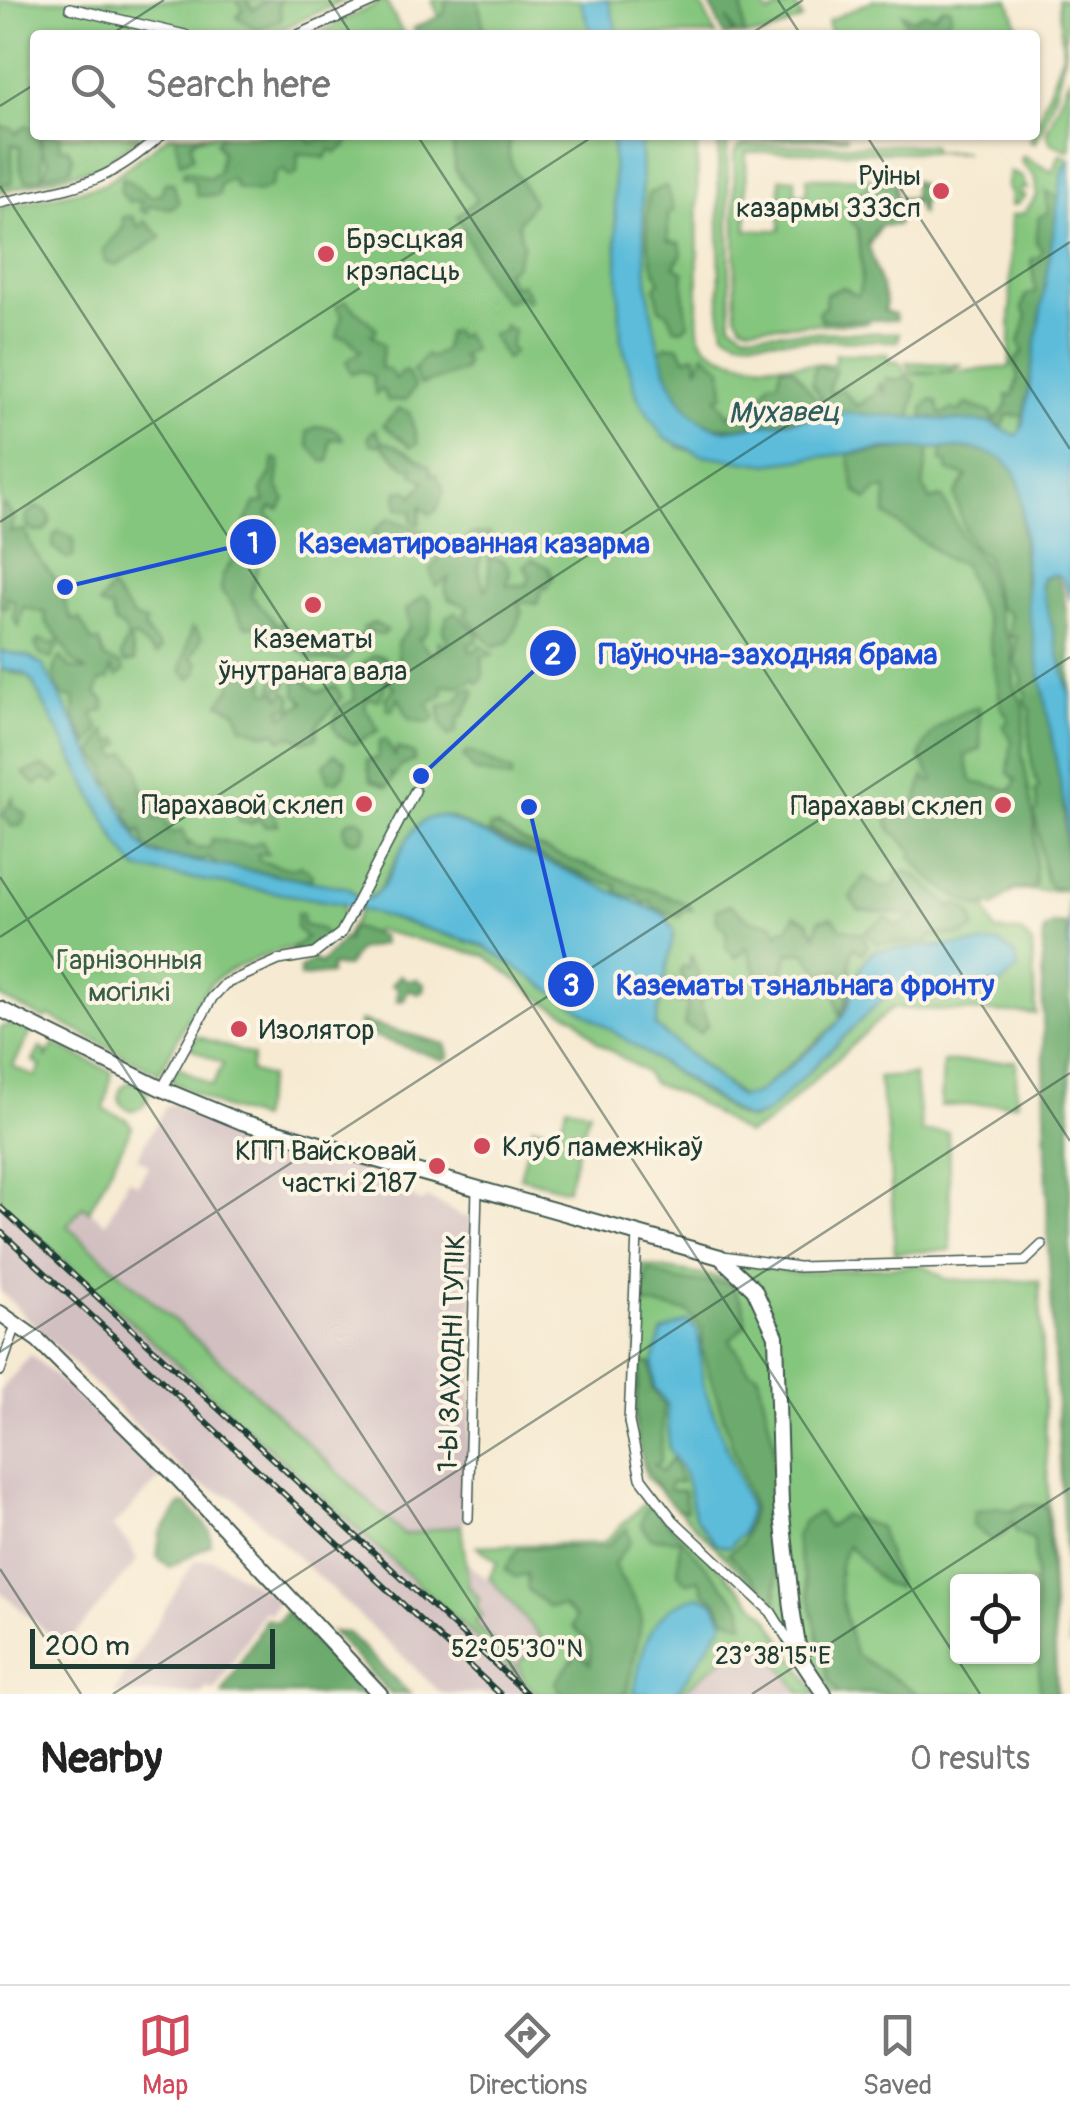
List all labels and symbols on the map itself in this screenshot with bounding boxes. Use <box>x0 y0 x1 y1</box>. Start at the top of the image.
place label: Руіны казармы 333сп <box>736 159 921 226</box>
marker: Руіны казармы 333сп <box>930 180 952 202</box>
place label: Брэсцкая крэпасць <box>346 222 463 289</box>
marker: Брэсцкая крэпасць <box>315 243 337 265</box>
water label: Мухавец <box>728 393 840 432</box>
callout: Казематированная казарма <box>228 512 669 572</box>
text: 1 <box>247 525 259 562</box>
text: Казематированная казарма <box>298 525 650 562</box>
marker: Казематы ўнутранага вала <box>302 594 324 616</box>
place label: Казематы ўнутранага вала <box>218 622 407 689</box>
callout: Паўночна-заходняя брама <box>528 623 957 683</box>
text: 2 <box>545 636 561 673</box>
text: Паўночна-заходняя брама <box>598 636 938 673</box>
place label: Парахавой склеп <box>141 788 344 823</box>
place label: Парахавы склеп <box>791 789 983 824</box>
marker: Парахавой склеп <box>353 793 375 815</box>
marker: Парахавы склеп <box>992 794 1014 816</box>
park label: Гарнізонныя могілкі <box>56 943 202 1010</box>
callout: Казематы тэнальнага фронту <box>546 954 1015 1014</box>
text: 3 <box>563 967 579 1004</box>
text: Казематы тэнальнага фронту <box>616 967 994 1004</box>
place label: Изолятор <box>259 1013 375 1048</box>
marker: Изолятор <box>228 1018 250 1040</box>
place label: Клуб памежнікаў <box>502 1130 703 1165</box>
place label: КПП Вайсковай часткі 2187 <box>235 1134 417 1201</box>
marker: Клуб памежнікаў <box>471 1135 493 1157</box>
marker: КПП Вайсковай часткі 2187 <box>426 1155 448 1177</box>
street label: 1-Ы ЗАХОДНІ ТУПІК <box>431 1233 474 1473</box>
scale bar <box>30 1624 275 1668</box>
text: 52°05'30"N <box>451 1634 583 1665</box>
text: 23°38'15"E <box>715 1641 831 1672</box>

